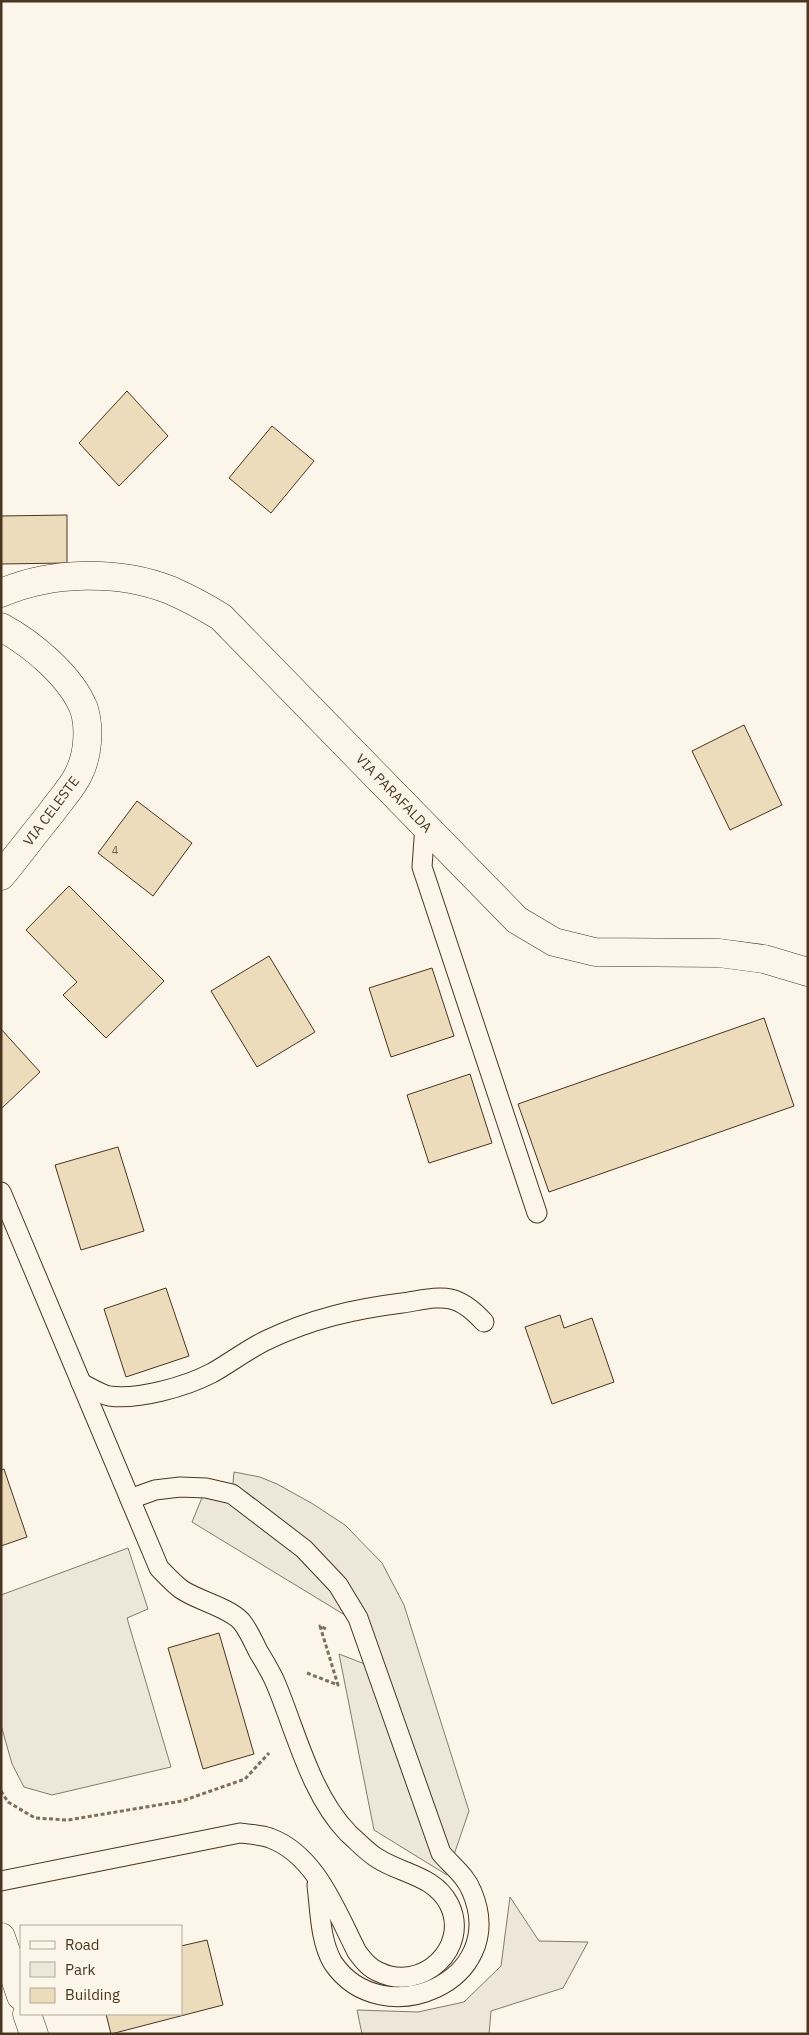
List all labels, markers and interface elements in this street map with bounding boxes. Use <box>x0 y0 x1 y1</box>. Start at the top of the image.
street label: VIA PARAFALDA <box>352 750 436 836</box>
street label: VIA CELESTE <box>19 773 83 849</box>
house number: 4 <box>112 843 119 857</box>
legend <box>20 1925 182 2015</box>
text: Road <box>65 1935 100 1954</box>
text: Park <box>65 1960 95 1979</box>
text: Building <box>65 1985 120 2004</box>

